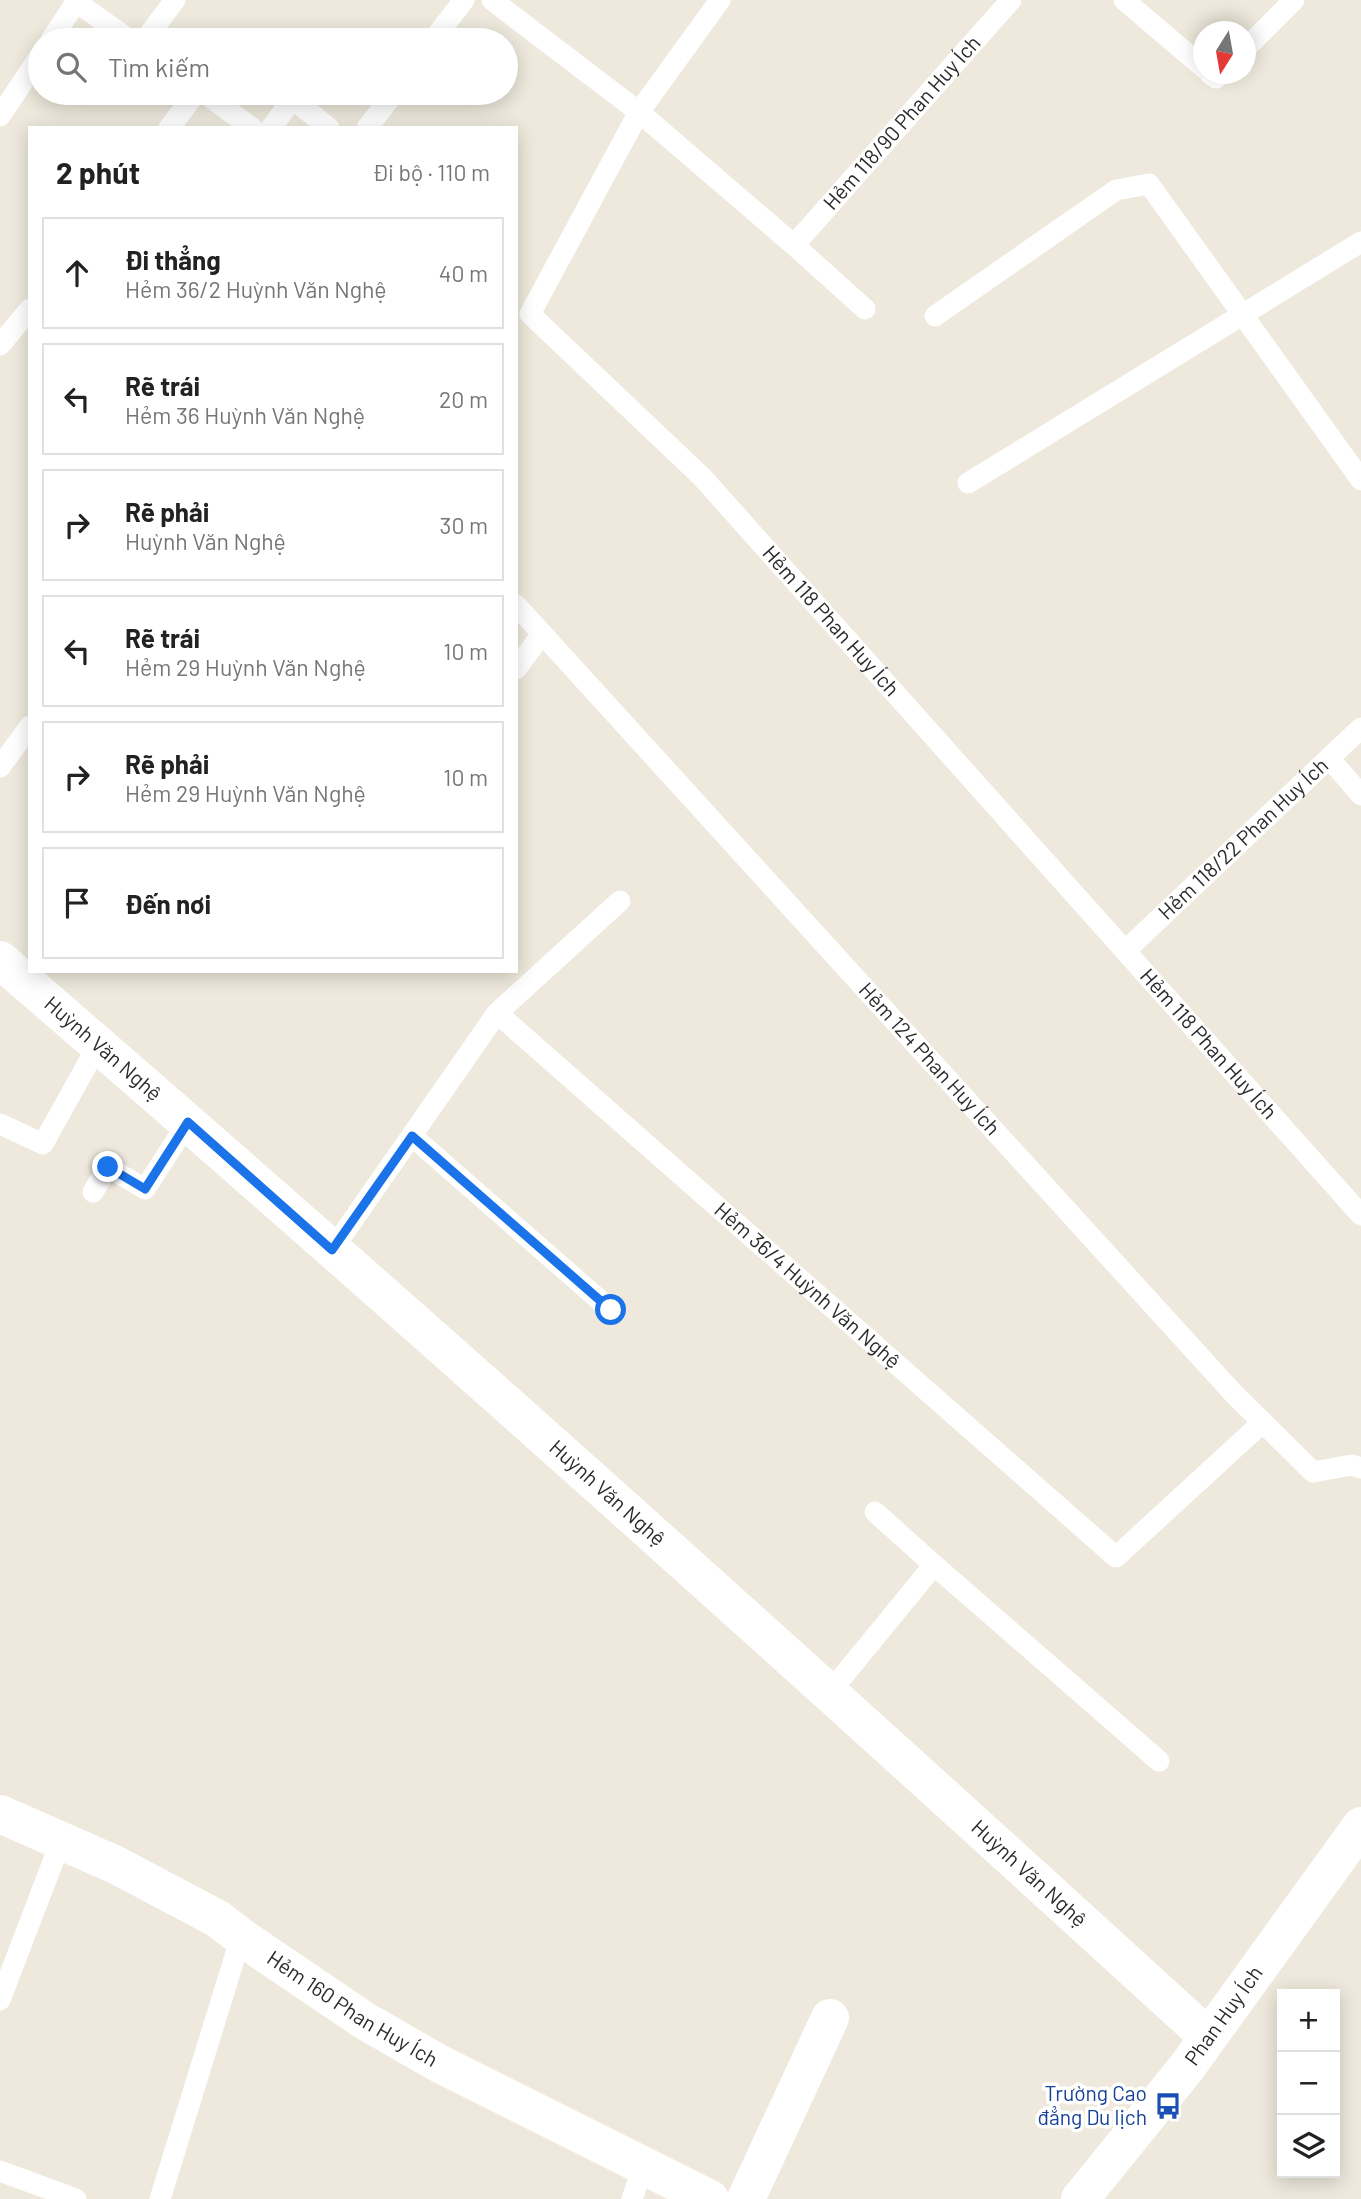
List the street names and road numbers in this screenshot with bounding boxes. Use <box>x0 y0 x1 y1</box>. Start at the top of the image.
street label: Hẻm 118/90 Phan Huy Ích <box>817 30 985 214</box>
street label: Hẻm 118 Phan Huy Ích <box>758 540 905 701</box>
street label: Hẻm 118/22 Phan Huy Ích <box>1152 752 1332 924</box>
street label: Hẻm 118 Phan Huy Ích <box>1136 963 1283 1123</box>
street label: Hẻm 124 Phan Huy Ích <box>855 977 1006 1140</box>
street label: Huỳnh Văn Nghệ <box>40 990 168 1105</box>
street label: Hẻm 36/4 Huỳnh Văn Nghệ <box>710 1196 906 1373</box>
street label: Huỳnh Văn Nghệ <box>545 1434 671 1550</box>
street label: Huỳnh Văn Nghệ <box>967 1814 1093 1931</box>
street label: Hẻm 160 Phan Huy Ích <box>263 1944 443 2071</box>
street label: Phan Huy Ích <box>1178 1960 1267 2070</box>

